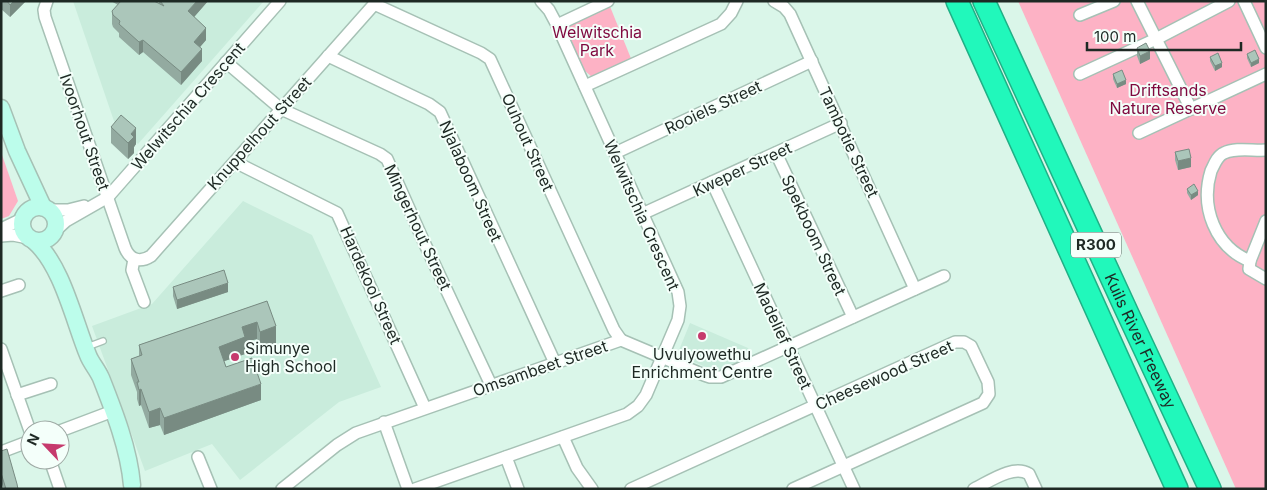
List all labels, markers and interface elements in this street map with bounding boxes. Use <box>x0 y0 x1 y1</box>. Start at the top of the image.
scale bar <box>1087 20 1241 52</box>
park label: Welwitschia Park <box>552 22 642 60</box>
text: 100 m <box>1094 27 1136 46</box>
street label: Welwitschia Crescent <box>127 38 249 174</box>
street label: Ivoorhout Street <box>56 71 114 193</box>
street label: Knuppelhout Street <box>203 72 315 194</box>
street label: Rooiels Street <box>661 76 765 138</box>
park label: Driftsands Nature Reserve <box>1110 80 1226 118</box>
street label: Tambotie Street <box>815 84 883 200</box>
street label: Ouhout Street <box>497 90 559 194</box>
street label: Njalaboom Street <box>435 117 507 245</box>
street label: Welwitschia Crescent <box>600 136 684 294</box>
street label: Kweper Street <box>689 137 795 201</box>
street label: Mingerhout Street <box>380 161 456 293</box>
street label: Spekboom Street <box>777 171 851 299</box>
street label: Hardekool Street <box>336 223 406 347</box>
road number: R300 <box>1071 232 1121 258</box>
street label: Kuils River Freeway <box>1100 270 1181 412</box>
street label: Madelief Street <box>750 280 816 392</box>
marker: Uvulyowethu Enrichment Centre <box>696 330 708 342</box>
street label: Omsambeet Street <box>470 336 610 400</box>
street label: Cheesewood Street <box>812 336 956 414</box>
place label: Simunye High School <box>245 338 336 376</box>
place label: Uvulyowethu Enrichment Centre <box>631 344 773 382</box>
marker: Simunye High School <box>229 351 241 363</box>
north arrow <box>20 420 70 470</box>
text: N <box>23 431 43 448</box>

